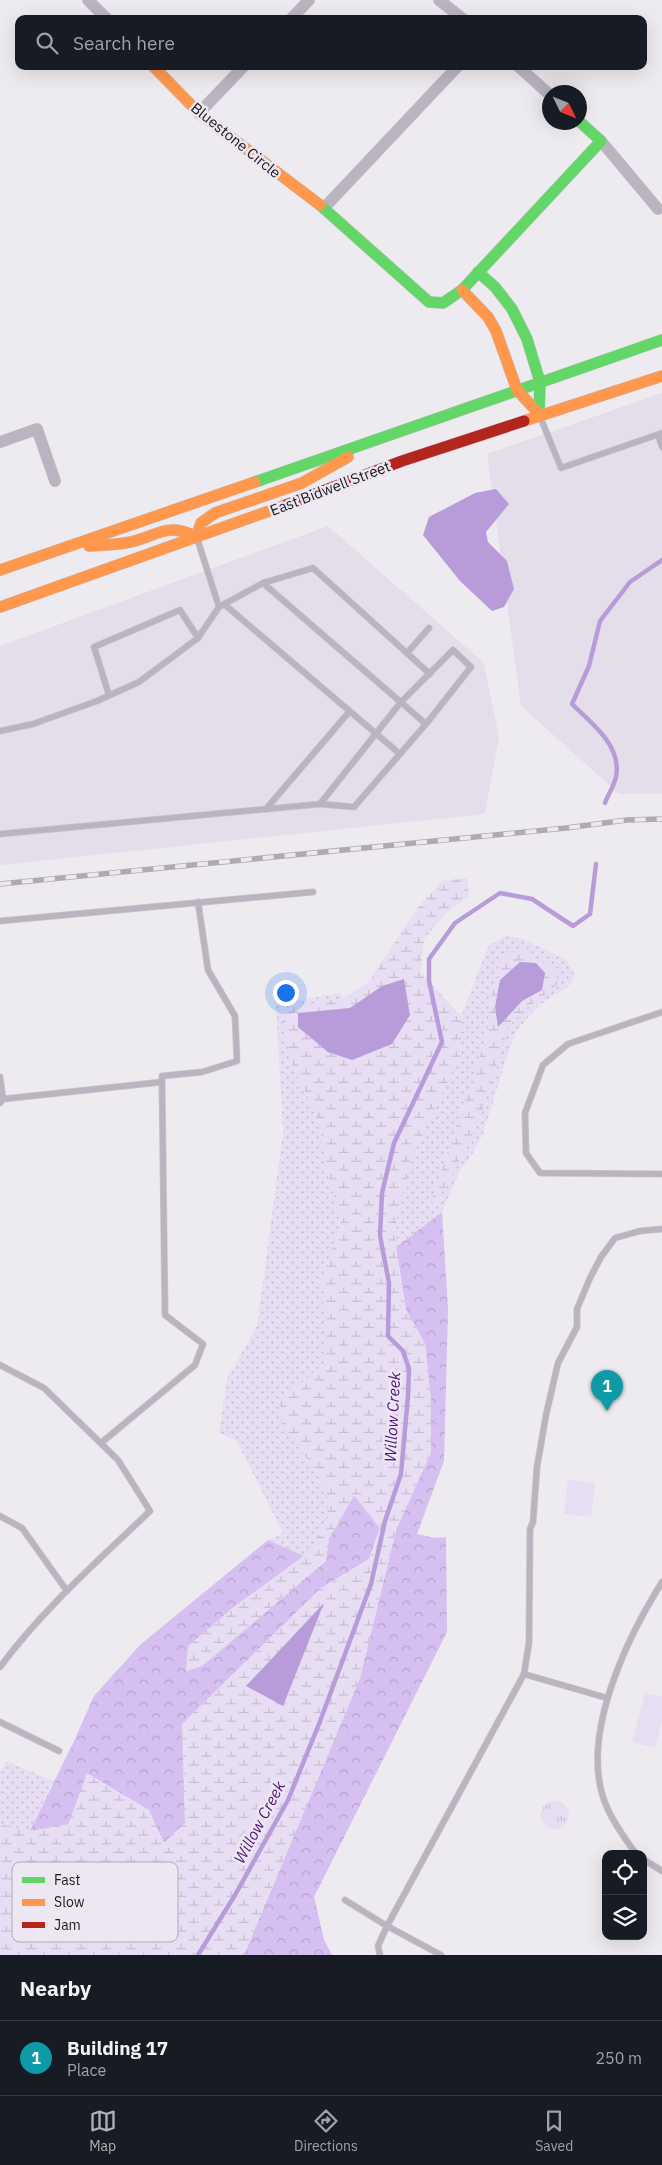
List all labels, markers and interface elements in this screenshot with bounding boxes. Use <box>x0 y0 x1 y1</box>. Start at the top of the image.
search box <box>15 15 647 70</box>
icon: search <box>33 29 61 57</box>
text: Search here <box>73 31 175 55</box>
north arrow <box>542 85 587 130</box>
street label: Bluestone Circle <box>187 98 285 182</box>
street label: East Bidwell Street <box>267 456 393 520</box>
your location <box>273 980 299 1006</box>
pin: 1 <box>591 1370 623 1411</box>
water label: Willow Creek <box>380 1371 404 1463</box>
water label: Willow Creek <box>229 1777 289 1867</box>
map controls <box>602 1850 647 1940</box>
button: locate <box>602 1850 647 1895</box>
legend <box>12 1862 178 1942</box>
text: Fast <box>54 1871 80 1889</box>
text: Slow <box>54 1893 85 1911</box>
button: layers <box>602 1895 647 1940</box>
text: Jam <box>54 1916 81 1934</box>
text: Nearby <box>20 1974 91 2002</box>
text: Building 17 <box>67 2036 168 2060</box>
text: 1 <box>31 2048 41 2068</box>
text: 250 m <box>595 2048 642 2068</box>
text: Place <box>67 2060 106 2080</box>
tab: Map <box>89 2107 117 2155</box>
tab: Directions <box>294 2107 358 2155</box>
tab: Saved <box>535 2107 573 2155</box>

